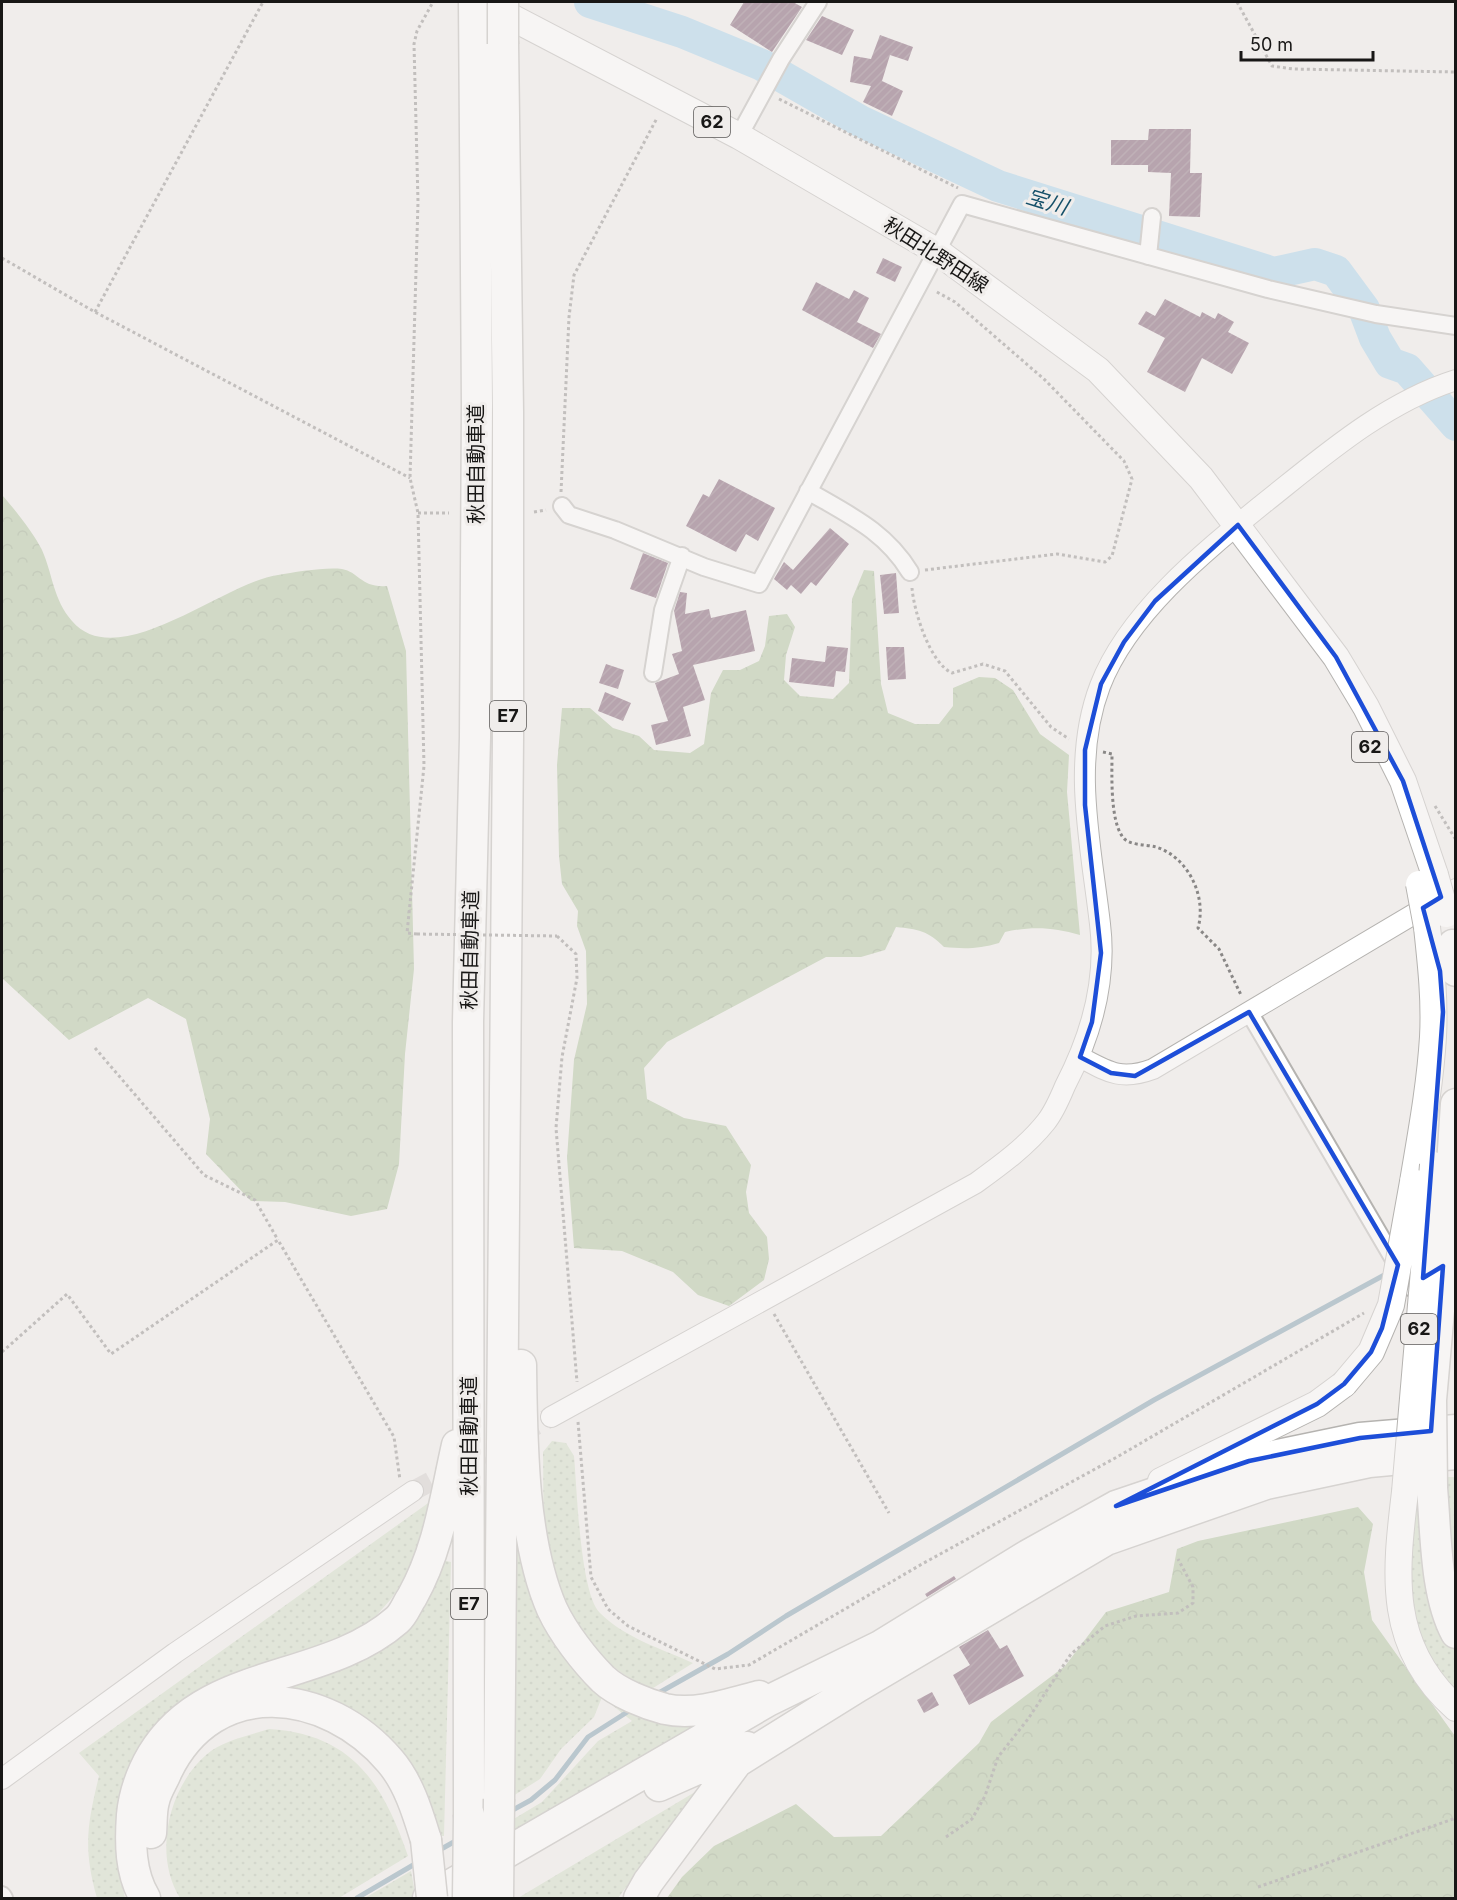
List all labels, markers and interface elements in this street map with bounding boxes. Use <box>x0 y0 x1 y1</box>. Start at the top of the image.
scale bar <box>1241 24 1373 62</box>
text: 50 m <box>1250 34 1293 55</box>
road number: 62 <box>694 107 730 137</box>
water label: 宝川 <box>1023 183 1073 220</box>
street label: 秋田北野田線 <box>879 212 993 298</box>
street label: 秋田自動車道 <box>464 404 488 524</box>
road number: E7 <box>490 701 526 731</box>
road number: 62 <box>1352 732 1388 762</box>
street label: 秋田自動車道 <box>457 890 483 1010</box>
road number: 62 <box>1401 1314 1437 1344</box>
street label: 秋田自動車道 <box>457 1376 481 1496</box>
road number: E7 <box>451 1589 487 1619</box>

